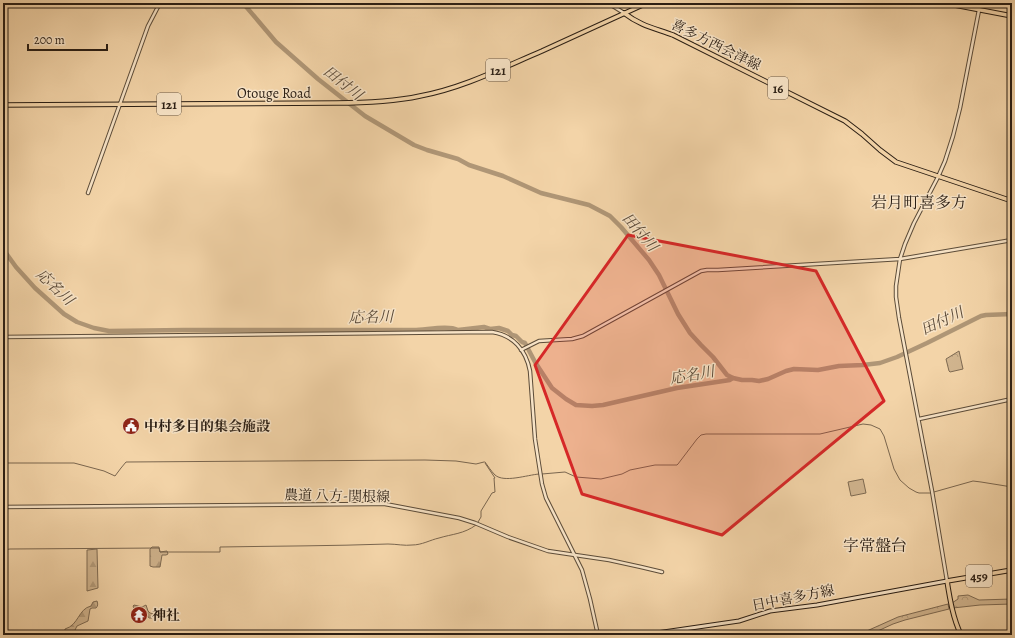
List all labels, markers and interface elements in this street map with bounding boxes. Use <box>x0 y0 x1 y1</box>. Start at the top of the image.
street label: 喜多方西会津線 <box>668 15 764 75</box>
scale bar <box>28 26 107 52</box>
text: 200 m <box>34 32 65 48</box>
road number: 121 <box>486 59 510 81</box>
water label: 田付川 <box>319 61 368 106</box>
road number: 16 <box>768 77 788 99</box>
street label: Otouge Road <box>237 84 312 103</box>
road number: 121 <box>157 93 181 115</box>
district label: 岩月町喜多方 <box>871 192 967 214</box>
water label: 田付川 <box>618 208 664 257</box>
water label: 応名川 <box>32 264 80 311</box>
water label: 田付川 <box>917 302 968 340</box>
water label: 応名川 <box>348 307 396 327</box>
water label: 応名川 <box>668 361 718 389</box>
public building icon: 中村多目的集会施設 <box>121 416 141 436</box>
place label: 中村多目的集会施設 <box>144 417 270 436</box>
street label: 農道 八方-関根線 <box>284 486 390 506</box>
district label: 字常盤台 <box>843 535 907 557</box>
road number: 459 <box>966 565 992 587</box>
street label: 日中喜多方線 <box>750 581 836 615</box>
temple icon: 神社 <box>129 605 149 625</box>
place label: 神社 <box>152 606 180 625</box>

